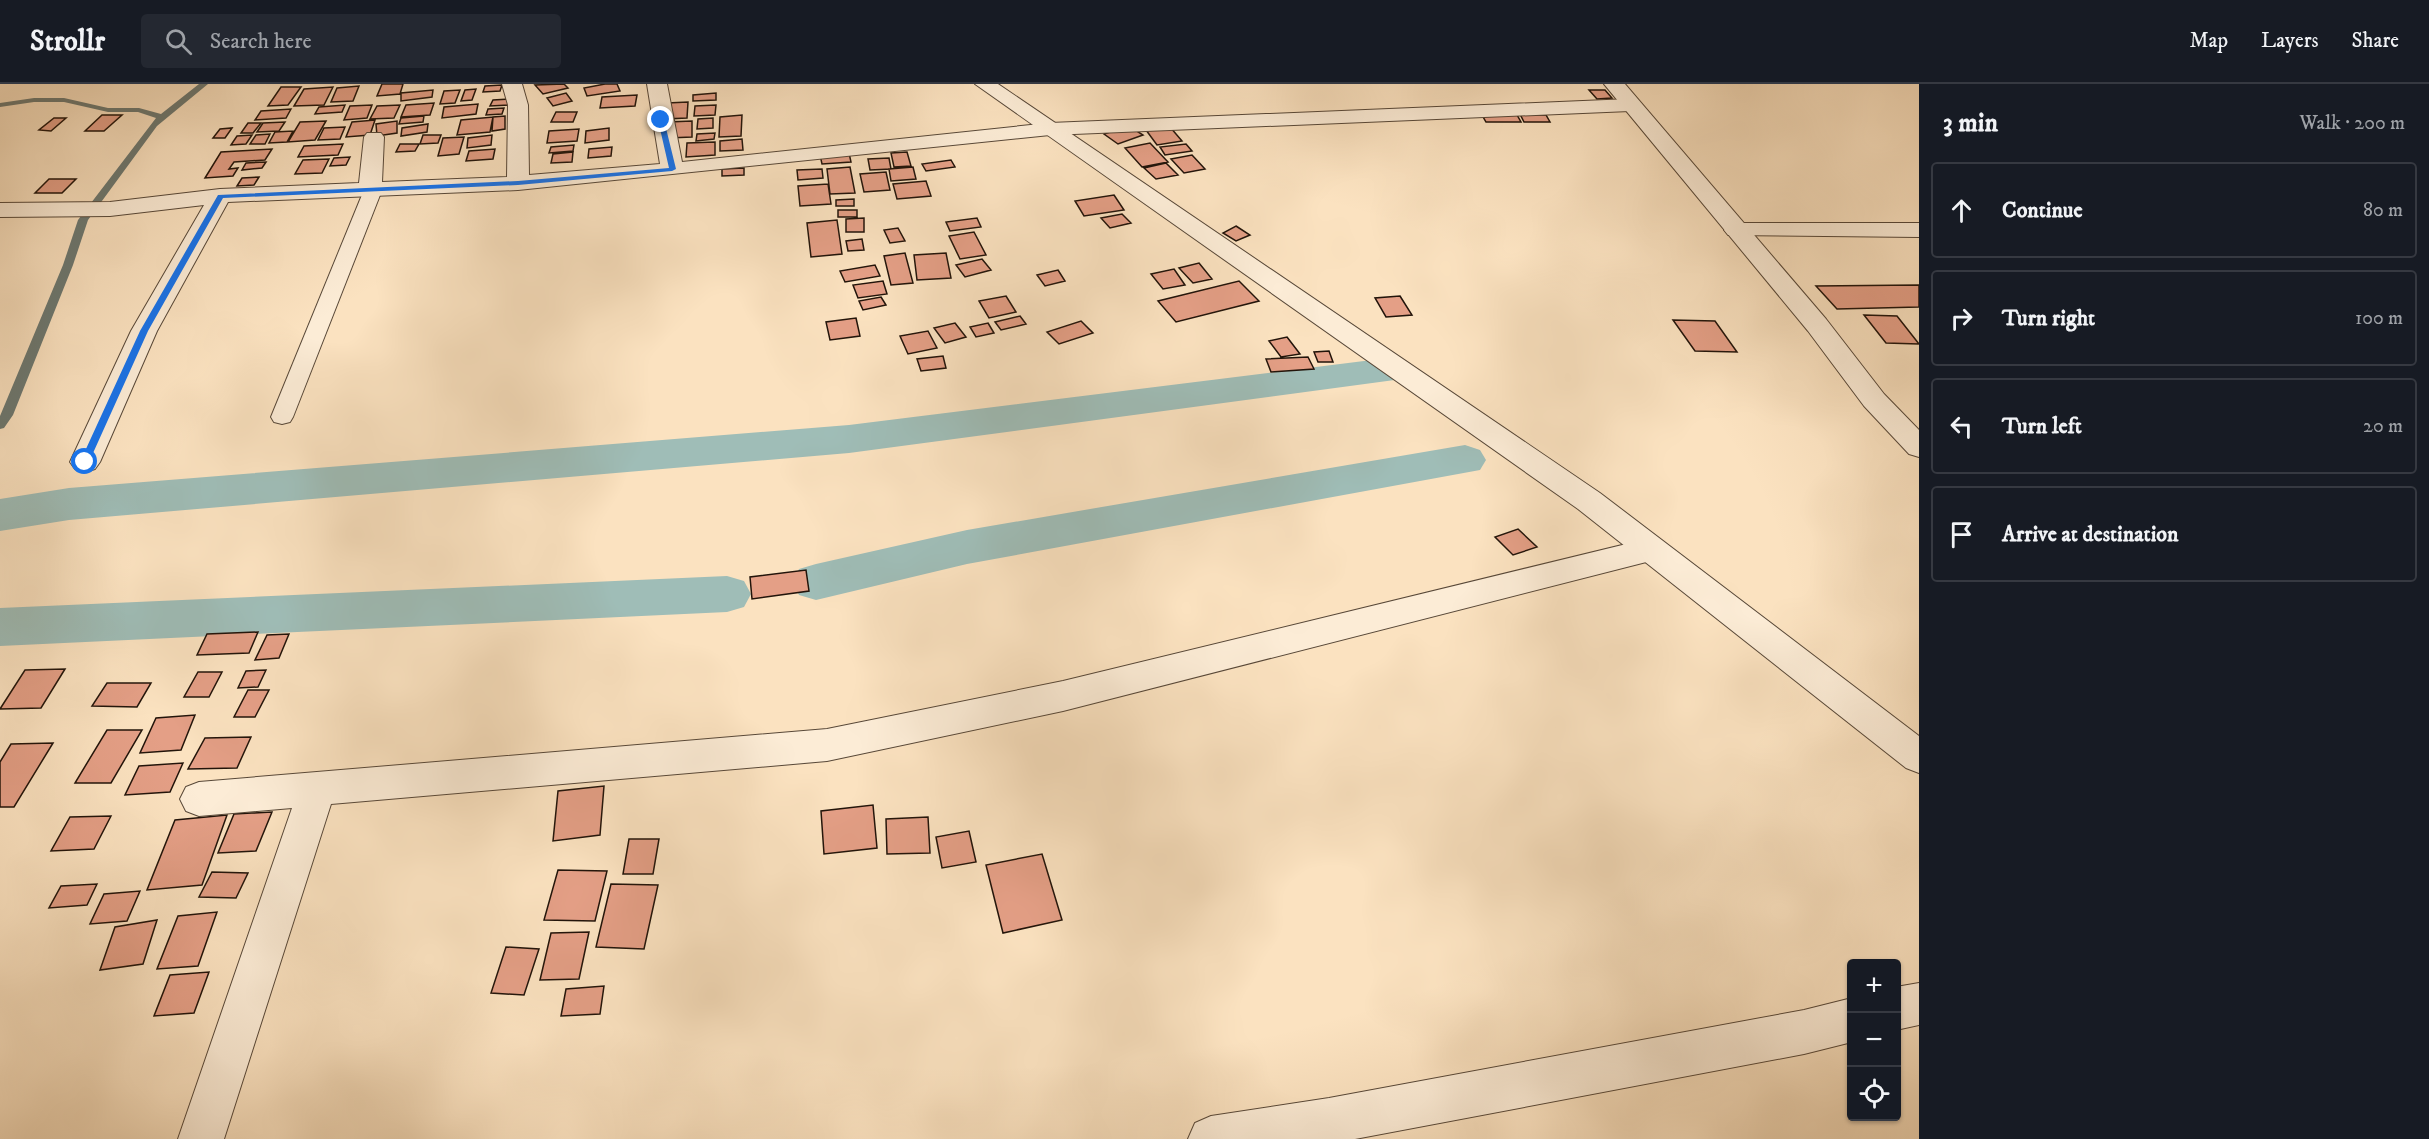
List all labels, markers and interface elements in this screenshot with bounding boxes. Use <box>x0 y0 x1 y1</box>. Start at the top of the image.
search box <box>141 14 561 68</box>
text: Strollr <box>30 24 105 59</box>
icon: search <box>162 25 195 58</box>
text: Search here <box>210 28 312 55</box>
text: Map <box>2189 28 2228 54</box>
text: Layers <box>2261 28 2319 54</box>
text: Share <box>2352 28 2399 54</box>
route end <box>647 106 673 132</box>
text: 3 min <box>1943 107 1998 140</box>
text: Walk · 200 m <box>2299 111 2405 136</box>
icon: ahead <box>1945 194 1978 227</box>
text: Continue <box>2002 197 2083 224</box>
text: 80 m <box>2363 198 2403 223</box>
icon: right <box>1945 302 1978 335</box>
text: Turn right <box>2002 305 2095 332</box>
text: 100 m <box>2355 306 2403 331</box>
icon: left <box>1945 410 1978 443</box>
text: Turn left <box>2002 413 2082 440</box>
text: 20 m <box>2363 414 2403 439</box>
route start <box>71 448 97 474</box>
icon: arrive <box>1945 518 1978 551</box>
text: Arrive at destination <box>2002 521 2179 548</box>
map controls <box>1847 959 1901 1121</box>
button: + <box>1847 959 1901 1013</box>
button: − <box>1847 1013 1901 1067</box>
button: locate <box>1847 1067 1901 1121</box>

